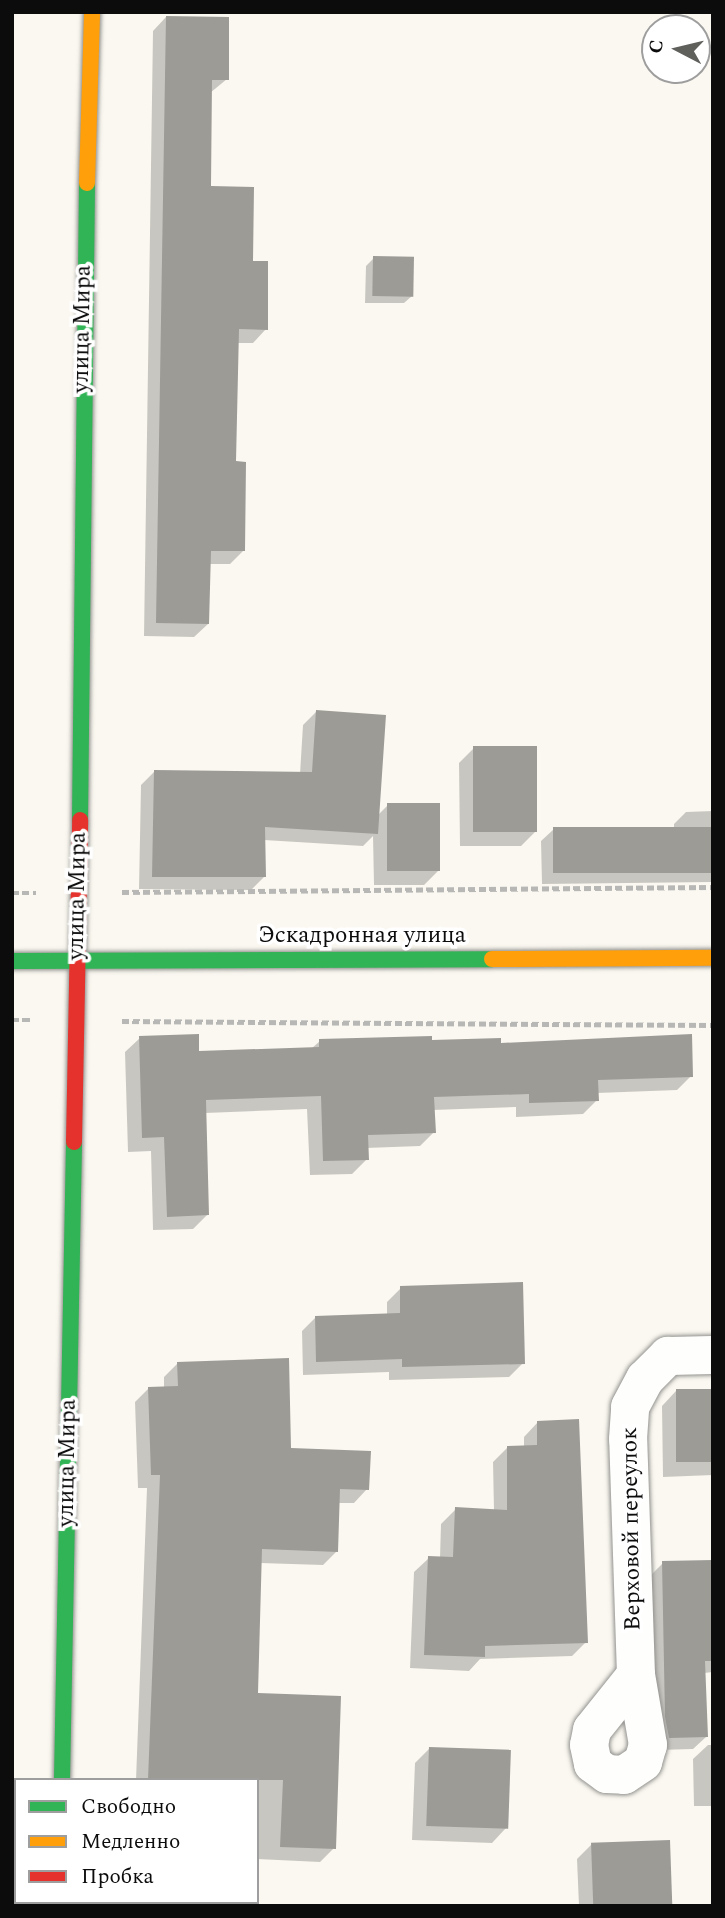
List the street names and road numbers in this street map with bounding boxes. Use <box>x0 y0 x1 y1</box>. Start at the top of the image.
street label: улица Мира <box>68 265 98 393</box>
street label: улица Мира <box>63 832 93 960</box>
street label: Эскадронная улица <box>258 922 466 950</box>
street label: улица Мира <box>53 1399 83 1527</box>
street label: Верховой переулок <box>616 1427 648 1631</box>

